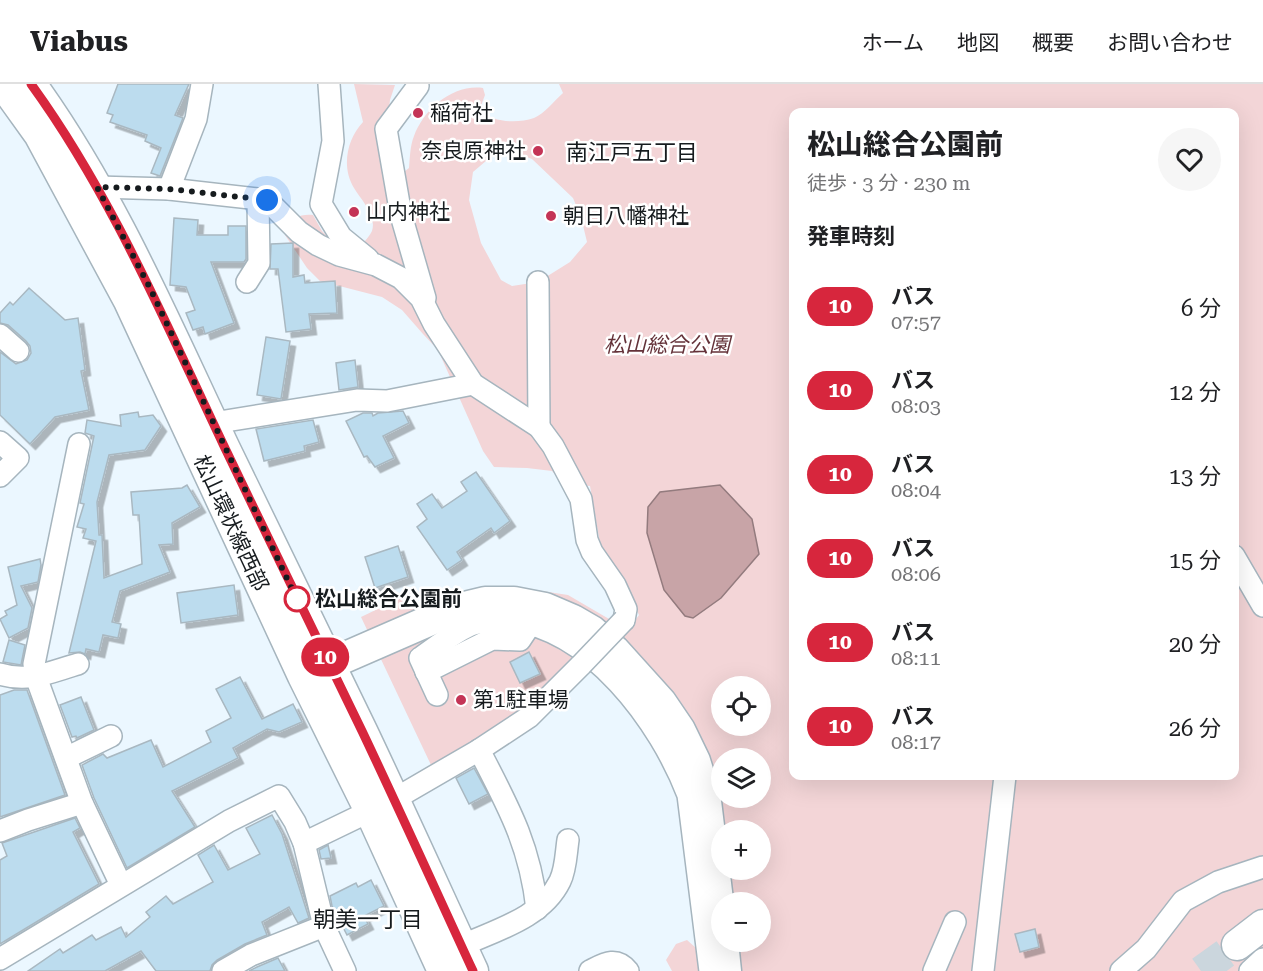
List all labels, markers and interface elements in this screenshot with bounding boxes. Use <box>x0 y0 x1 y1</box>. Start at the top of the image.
text: Viabus <box>30 25 128 58</box>
text: ホーム <box>862 31 924 55</box>
text: 地図 <box>957 31 999 55</box>
text: 概要 <box>1032 31 1074 55</box>
text: お問い合わせ <box>1107 31 1233 55</box>
place label: 稲荷社 <box>430 101 493 125</box>
marker: 稲荷社 <box>411 106 425 120</box>
text: 松山総合公園前 <box>807 128 1003 161</box>
button: heart <box>1158 128 1221 191</box>
place label: 奈良原神社 <box>421 139 526 163</box>
district label: 南江戸五丁目 <box>566 140 698 165</box>
marker: 奈良原神社 <box>531 144 545 158</box>
text: 徒歩 · 3 分 · 230 m <box>807 171 971 195</box>
your location <box>252 185 282 215</box>
place label: 山内神社 <box>366 200 450 224</box>
place label: 朝日八幡神社 <box>563 204 689 228</box>
marker: 山内神社 <box>347 205 361 219</box>
marker: 朝日八幡神社 <box>544 209 558 223</box>
text: 発車時刻 <box>807 224 895 249</box>
text: バス <box>891 284 935 309</box>
text: 10 <box>828 294 852 318</box>
text: 6 分 <box>1181 296 1221 321</box>
text: 07:57 <box>891 310 941 334</box>
park label: 松山総合公園 <box>604 333 733 357</box>
text: バス <box>891 368 935 393</box>
text: 10 <box>828 378 852 402</box>
text: 12 分 <box>1169 380 1221 405</box>
text: 08:03 <box>891 394 941 418</box>
street label: 松山環状線西部 <box>189 451 273 595</box>
text: バス <box>891 452 935 477</box>
text: 10 <box>828 462 852 486</box>
text: 13 分 <box>1169 464 1221 489</box>
text: 08:04 <box>891 478 941 502</box>
text: バス <box>891 536 935 561</box>
text: 10 <box>828 546 852 570</box>
text: 15 分 <box>1169 548 1221 573</box>
text: 08:06 <box>891 562 941 586</box>
marker: 松山総合公園前 <box>284 586 310 612</box>
place label: 松山総合公園前 <box>315 587 462 611</box>
text: バス <box>891 620 935 645</box>
text: 10 <box>828 630 852 654</box>
text: 20 分 <box>1169 632 1221 657</box>
line badge: 10 <box>298 638 352 676</box>
text: 10 <box>313 645 337 669</box>
text: 08:11 <box>891 646 941 670</box>
map controls <box>711 676 771 952</box>
button: locate <box>711 676 771 736</box>
place label: 第1駐車場 <box>473 688 569 712</box>
marker: 第1駐車場 <box>454 693 468 707</box>
text: バス <box>891 704 935 729</box>
text: 10 <box>828 714 852 738</box>
text: 26 分 <box>1169 716 1221 741</box>
text: 08:17 <box>891 730 941 754</box>
button: layers <box>711 748 771 808</box>
button: + <box>711 820 771 880</box>
button: − <box>711 892 771 952</box>
district label: 朝美一丁目 <box>313 907 423 932</box>

